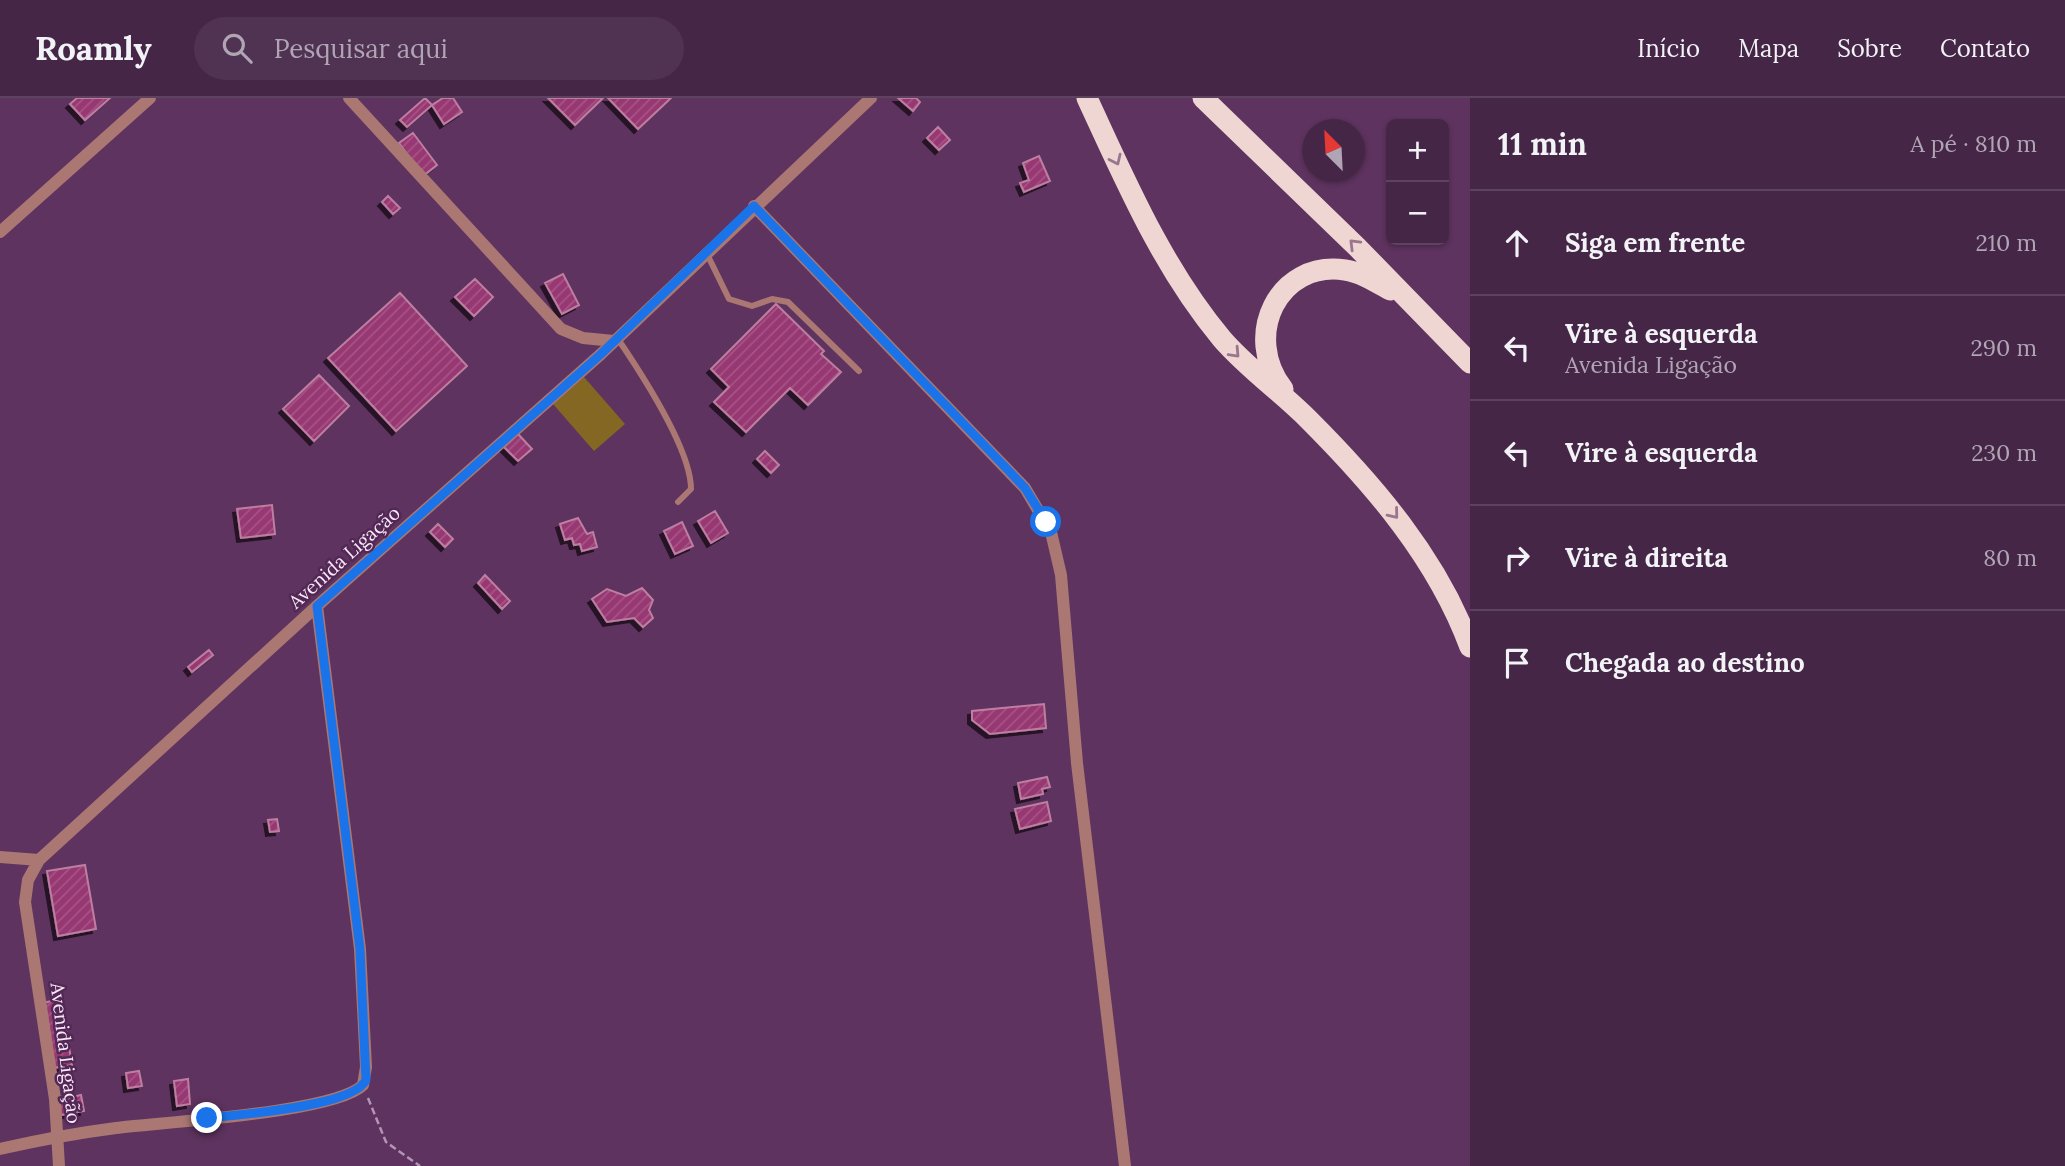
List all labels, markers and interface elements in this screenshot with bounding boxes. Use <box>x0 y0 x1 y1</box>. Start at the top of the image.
search box <box>194 17 684 80</box>
text: Roamly <box>35 27 152 69</box>
icon: search <box>218 29 256 67</box>
text: Pesquisar aqui <box>274 32 448 65</box>
text: Início <box>1637 33 1700 64</box>
text: Mapa <box>1738 33 1799 64</box>
text: Sobre <box>1837 33 1902 64</box>
text: Contato <box>1940 33 2030 64</box>
north arrow <box>1302 119 1365 182</box>
map controls <box>1386 119 1449 245</box>
button: + <box>1386 119 1449 182</box>
text: 11 min <box>1498 125 1587 163</box>
text: A pé · 810 m <box>1910 129 2037 158</box>
one-way arrow <box>1108 153 1122 165</box>
button: − <box>1386 182 1449 245</box>
icon: ahead <box>1498 224 1536 262</box>
text: Siga em frente <box>1565 226 1745 259</box>
text: 210 m <box>1975 228 2037 257</box>
one-way arrow <box>1349 240 1362 253</box>
text: Vire à esquerda <box>1565 317 1758 350</box>
icon: left <box>1498 329 1536 367</box>
text: 290 m <box>1970 333 2037 362</box>
one-way arrow <box>1226 344 1239 357</box>
text: Avenida Ligação <box>1565 350 1737 379</box>
icon: left <box>1498 434 1536 472</box>
text: Vire à esquerda <box>1565 436 1758 469</box>
text: 230 m <box>1971 438 2037 467</box>
street label: Avenida Ligação <box>282 501 405 614</box>
route start <box>1030 506 1061 537</box>
one-way arrow <box>1385 507 1398 519</box>
icon: right <box>1498 539 1536 577</box>
text: Vire à direita <box>1565 541 1728 574</box>
text: 80 m <box>1983 543 2037 572</box>
icon: arrive <box>1498 644 1536 682</box>
text: Chegada ao destino <box>1565 646 1805 679</box>
street label: Avenida Ligação <box>45 980 87 1125</box>
route end <box>191 1102 222 1133</box>

